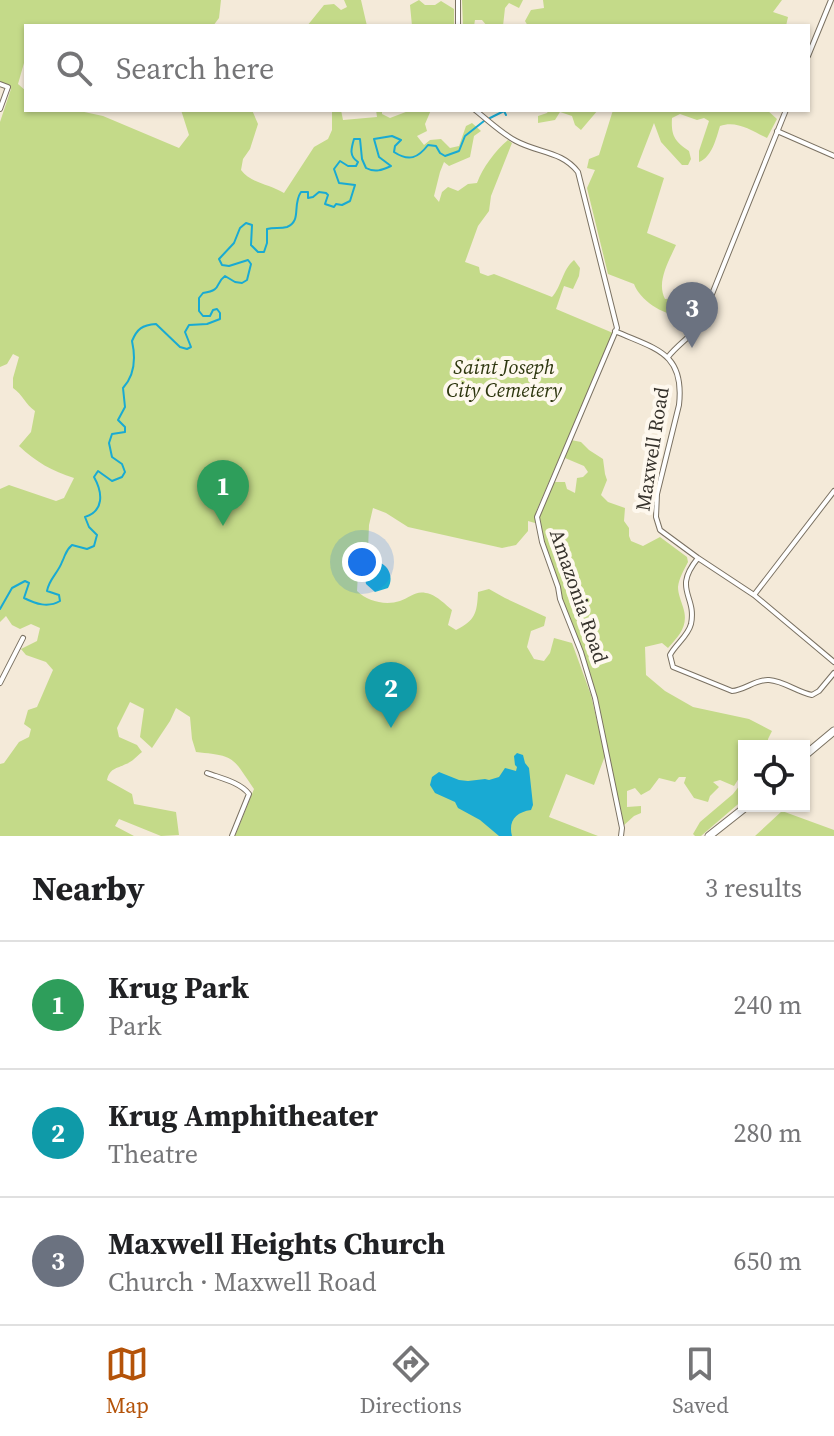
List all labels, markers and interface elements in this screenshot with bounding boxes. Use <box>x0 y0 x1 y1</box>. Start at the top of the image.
search box <box>24 24 810 112</box>
icon: search <box>52 46 96 90</box>
text: Search here <box>116 48 274 89</box>
pin: 3 <box>666 282 718 348</box>
park label: Saint Joseph City Cemetery <box>446 353 562 404</box>
street label: Maxwell Road <box>628 384 676 513</box>
pin: 1 <box>197 460 249 526</box>
street label: Amazonia Road <box>543 525 615 667</box>
your location <box>342 542 382 582</box>
pin: 2 <box>365 662 417 728</box>
map controls <box>738 740 810 812</box>
button: locate <box>738 740 810 812</box>
text: Nearby <box>32 865 145 911</box>
text: 3 results <box>705 870 802 906</box>
text: Krug Park <box>108 967 249 1008</box>
text: 1 <box>51 987 65 1023</box>
text: 240 m <box>734 987 802 1023</box>
text: Park <box>108 1008 161 1044</box>
text: Krug Amphitheater <box>108 1095 378 1136</box>
text: 2 <box>51 1115 65 1151</box>
text: 280 m <box>734 1115 802 1151</box>
text: Theatre <box>108 1136 198 1172</box>
text: Maxwell Heights Church <box>108 1223 445 1264</box>
text: 3 <box>51 1243 65 1279</box>
text: 650 m <box>734 1243 802 1279</box>
text: Church · Maxwell Road <box>108 1264 376 1300</box>
tab: Map <box>105 1342 149 1420</box>
tab: Directions <box>360 1342 462 1420</box>
tab: Saved <box>672 1342 729 1420</box>

